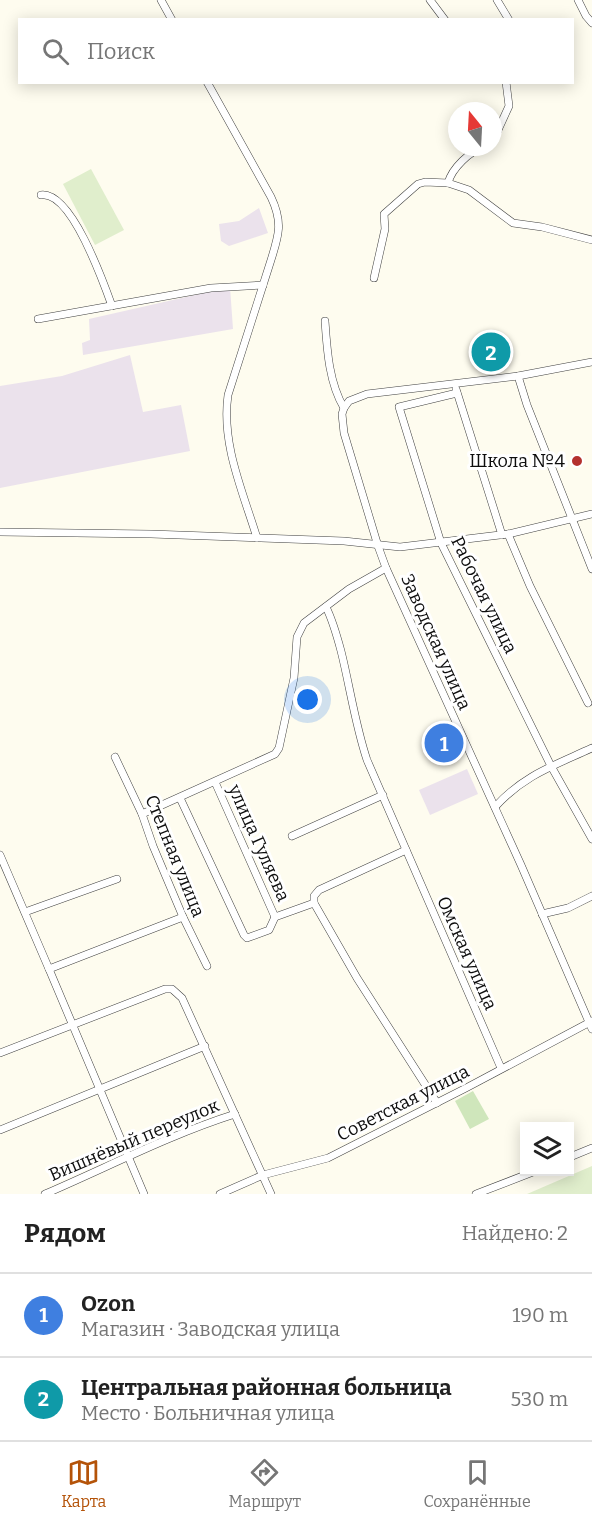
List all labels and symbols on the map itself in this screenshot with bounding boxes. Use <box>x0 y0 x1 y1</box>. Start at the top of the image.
north arrow <box>448 102 502 156</box>
pin: 2 <box>472 330 510 374</box>
place label: Школа №4 <box>469 450 565 472</box>
marker: Школа №4 <box>570 454 584 468</box>
street label: Рабочая улица <box>446 533 522 657</box>
street label: Заводская улица <box>396 571 476 713</box>
your location <box>293 685 322 714</box>
pin: 1 <box>424 720 464 766</box>
street label: улица Гуляева <box>223 780 295 905</box>
street label: Степная улица <box>140 792 210 920</box>
street label: Омская улица <box>432 893 502 1013</box>
street label: Советская улица <box>333 1060 473 1146</box>
street label: Вишнёвый переулок <box>46 1094 223 1186</box>

